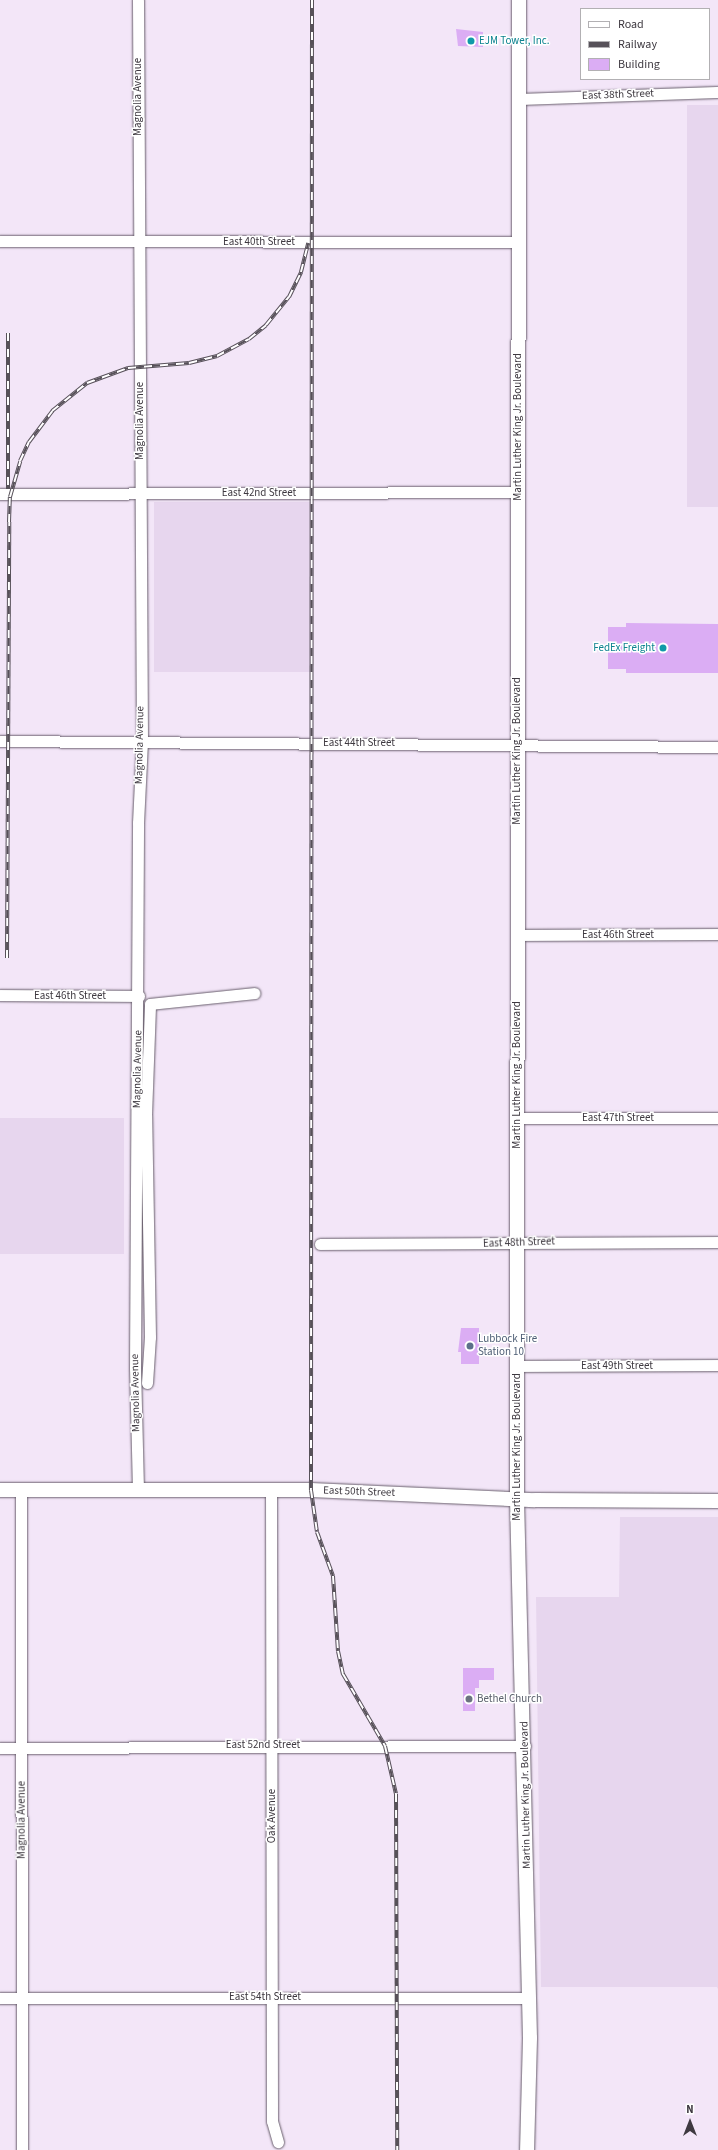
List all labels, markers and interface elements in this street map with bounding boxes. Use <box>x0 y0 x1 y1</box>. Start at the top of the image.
legend <box>580 8 710 80</box>
text: Road <box>618 16 644 33</box>
place label: EJM Tower, Inc. <box>479 34 549 48</box>
marker: EJM Tower, Inc. <box>466 36 476 46</box>
text: Railway <box>618 36 657 53</box>
text: Building <box>618 56 660 73</box>
street label: Magnolia Avenue <box>131 58 145 136</box>
street label: East 38th Street <box>582 87 654 103</box>
street label: East 40th Street <box>223 235 295 249</box>
street label: Martin Luther King Jr. Boulevard <box>511 353 525 501</box>
street label: Magnolia Avenue <box>133 382 147 460</box>
street label: East 42nd Street <box>222 486 296 500</box>
place label: FedEx Freight <box>593 641 655 655</box>
marker: FedEx Freight <box>658 643 668 653</box>
street label: Martin Luther King Jr. Boulevard <box>510 677 524 825</box>
street label: Magnolia Avenue <box>133 706 147 784</box>
street label: East 44th Street <box>323 736 395 750</box>
street label: East 46th Street <box>582 928 654 942</box>
street label: East 46th Street <box>34 989 106 1003</box>
street label: Martin Luther King Jr. Boulevard <box>510 1001 524 1149</box>
street label: Magnolia Avenue <box>131 1030 145 1108</box>
street label: East 47th Street <box>582 1111 654 1125</box>
street label: East 48th Street <box>483 1235 555 1251</box>
place label: Lubbock Fire Station 10 <box>478 1333 537 1359</box>
marker: Lubbock Fire Station 10 <box>465 1341 475 1351</box>
street label: Magnolia Avenue <box>129 1354 143 1432</box>
street label: East 49th Street <box>581 1359 653 1373</box>
street label: Martin Luther King Jr. Boulevard <box>510 1373 524 1521</box>
street label: East 50th Street <box>323 1484 395 1500</box>
place label: Bethel Church <box>477 1692 542 1706</box>
marker: Bethel Church <box>464 1694 474 1704</box>
street label: Martin Luther King Jr. Boulevard <box>518 1721 534 1869</box>
street label: East 52nd Street <box>226 1738 300 1752</box>
street label: Magnolia Avenue <box>15 1781 29 1859</box>
street label: Oak Avenue <box>265 1789 279 1843</box>
street label: East 54th Street <box>229 1990 301 2004</box>
north arrow <box>670 2102 710 2142</box>
text: N <box>686 2102 694 2117</box>

